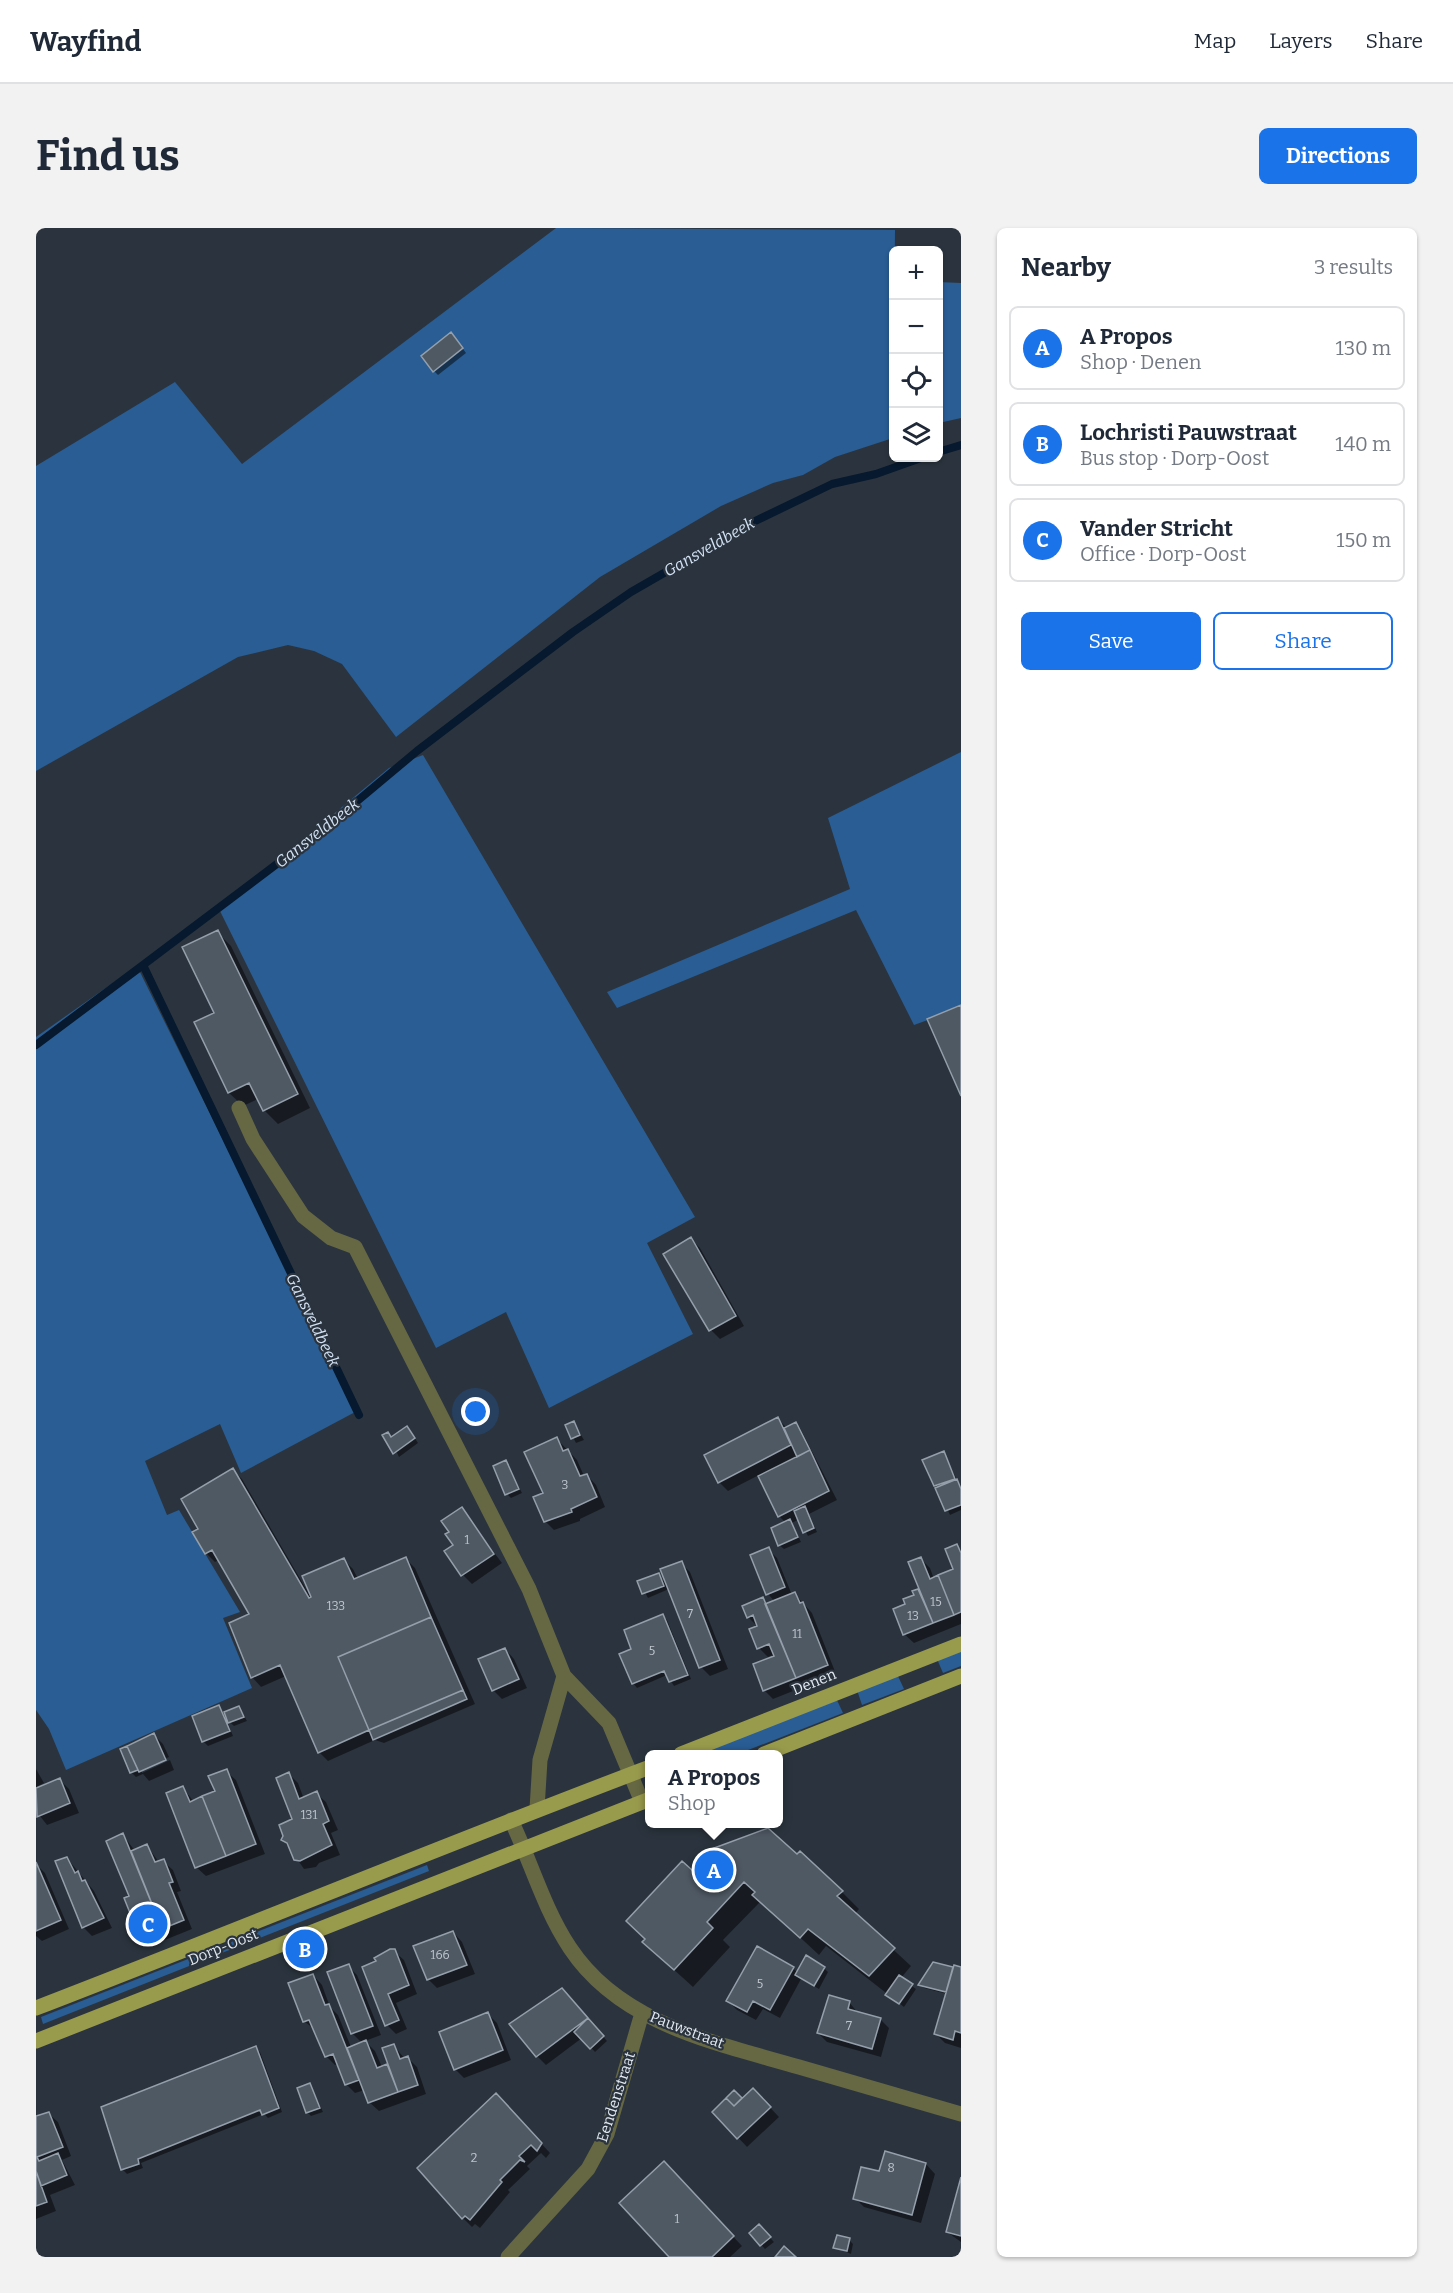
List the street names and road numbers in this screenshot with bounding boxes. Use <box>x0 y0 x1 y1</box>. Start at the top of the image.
street label: Denen <box>789 1665 839 1699</box>
street label: Dorp-Oost <box>185 1925 261 1969</box>
street label: Pauwstraat <box>647 2008 727 2053</box>
street label: Eendenstraat <box>593 2049 639 2144</box>

